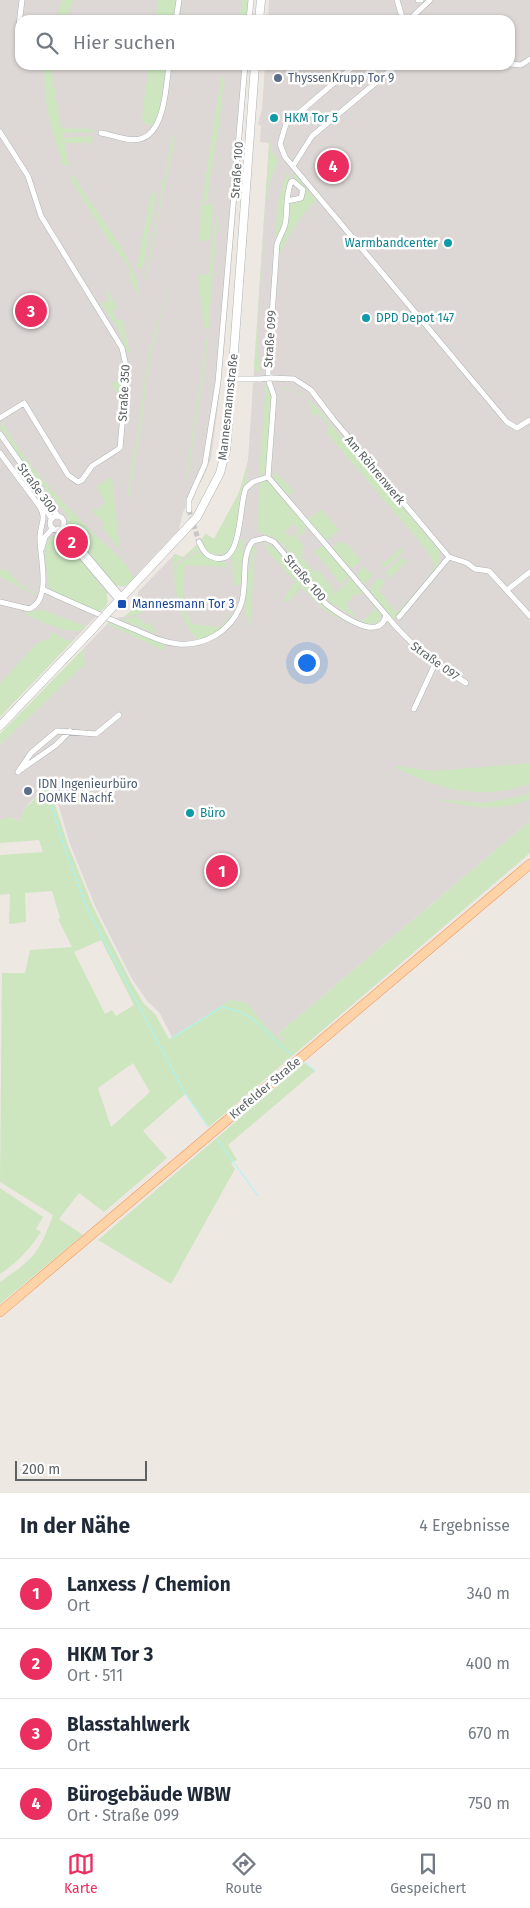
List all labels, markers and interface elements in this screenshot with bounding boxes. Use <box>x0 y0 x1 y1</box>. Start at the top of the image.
search box <box>15 15 515 70</box>
icon: search <box>33 29 61 57</box>
text: Hier suchen <box>73 31 176 54</box>
place label: ThyssenKrupp Tor 9 <box>288 71 394 85</box>
marker: ThyssenKrupp Tor 9 <box>272 72 284 84</box>
place label: HKM Tor 5 <box>284 111 338 125</box>
marker: HKM Tor 5 <box>268 112 280 124</box>
street label: Straße 100 <box>228 141 246 199</box>
pin: 4 <box>317 147 349 185</box>
place label: Warmbandcenter <box>345 236 438 250</box>
marker: Warmbandcenter <box>442 237 454 249</box>
pin: 3 <box>15 292 47 330</box>
street label: Straße 099 <box>261 310 279 368</box>
place label: DPD Depot 147 <box>376 311 454 325</box>
marker: DPD Depot 147 <box>360 312 372 324</box>
street label: Mannesmannstraße <box>215 353 241 461</box>
street label: Straße 350 <box>116 364 133 422</box>
street label: Am Röhrenwerk <box>342 433 408 508</box>
street label: Straße 300 <box>14 460 60 516</box>
pin: 2 <box>56 523 88 561</box>
street label: Straße 100 <box>281 552 329 604</box>
place label: Mannesmann Tor 3 <box>132 597 234 611</box>
marker: Mannesmann Tor 3 <box>116 598 128 610</box>
street label: Straße 097 <box>408 639 462 683</box>
your location <box>294 650 320 676</box>
place label: IDN Ingenieurbüro DOMKE Nachf. <box>38 777 138 805</box>
marker: IDN Ingenieurbüro DOMKE Nachf. <box>22 785 34 797</box>
place label: Büro <box>200 806 226 820</box>
marker: Büro <box>184 807 196 819</box>
pin: 1 <box>206 852 238 890</box>
street label: Krefelder Straße <box>227 1054 303 1122</box>
scale bar <box>15 1458 148 1481</box>
text: 200 m <box>22 1461 60 1478</box>
text: In der Nähe <box>20 1513 130 1539</box>
text: 4 Ergebnisse <box>419 1516 510 1535</box>
text: Lanxess / Chemion <box>67 1573 231 1596</box>
text: 1 <box>32 1584 40 1603</box>
text: 340 m <box>467 1584 510 1603</box>
text: Ort <box>67 1596 90 1615</box>
text: HKM Tor 3 <box>67 1643 153 1666</box>
text: 2 <box>32 1654 40 1673</box>
text: 400 m <box>466 1654 510 1673</box>
text: Ort · 511 <box>67 1666 123 1685</box>
text: Blasstahlwerk <box>67 1713 190 1736</box>
text: 3 <box>32 1724 40 1743</box>
text: 670 m <box>468 1724 510 1743</box>
text: Ort <box>67 1736 90 1755</box>
text: Bürogebäude WBW <box>67 1783 231 1806</box>
text: 4 <box>31 1794 41 1813</box>
text: 750 m <box>468 1794 510 1813</box>
text: Ort · Straße 099 <box>67 1806 179 1825</box>
tab: Karte <box>64 1850 98 1897</box>
tab: Route <box>225 1850 262 1897</box>
tab: Gespeichert <box>390 1850 466 1897</box>

